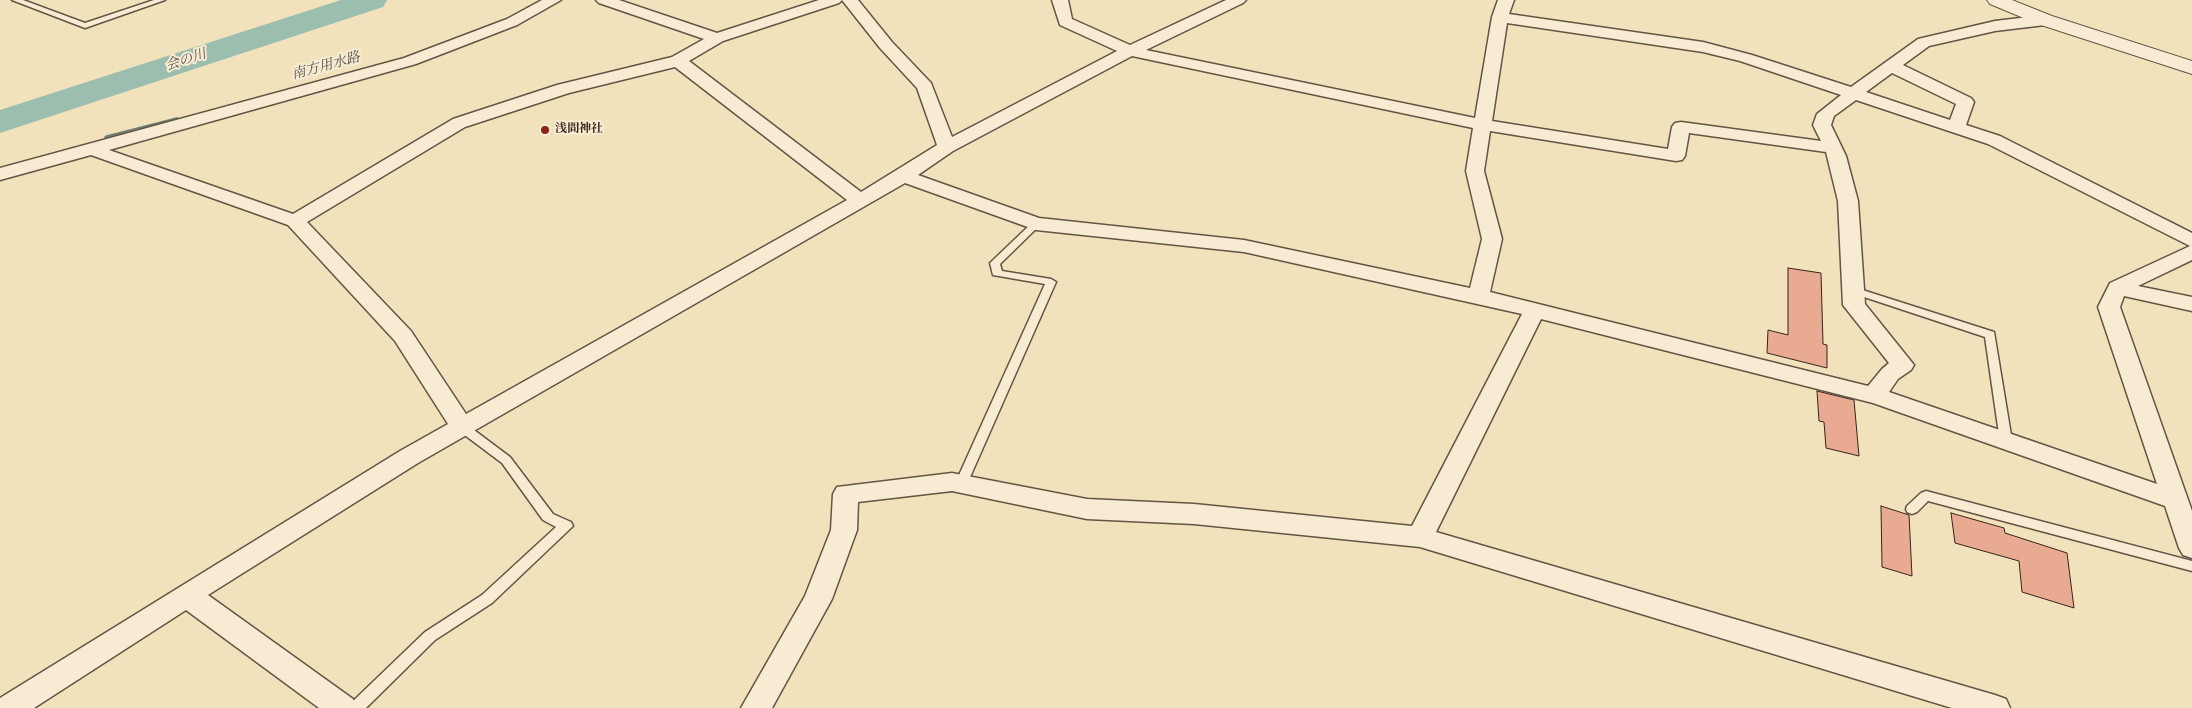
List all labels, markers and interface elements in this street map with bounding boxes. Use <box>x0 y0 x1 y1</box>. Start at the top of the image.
water label: 会の川 <box>163 47 209 75</box>
water label: 南方用水路 <box>290 50 362 84</box>
place label: 浅間神社 <box>555 123 603 137</box>
marker: 浅間神社 <box>539 124 551 136</box>

